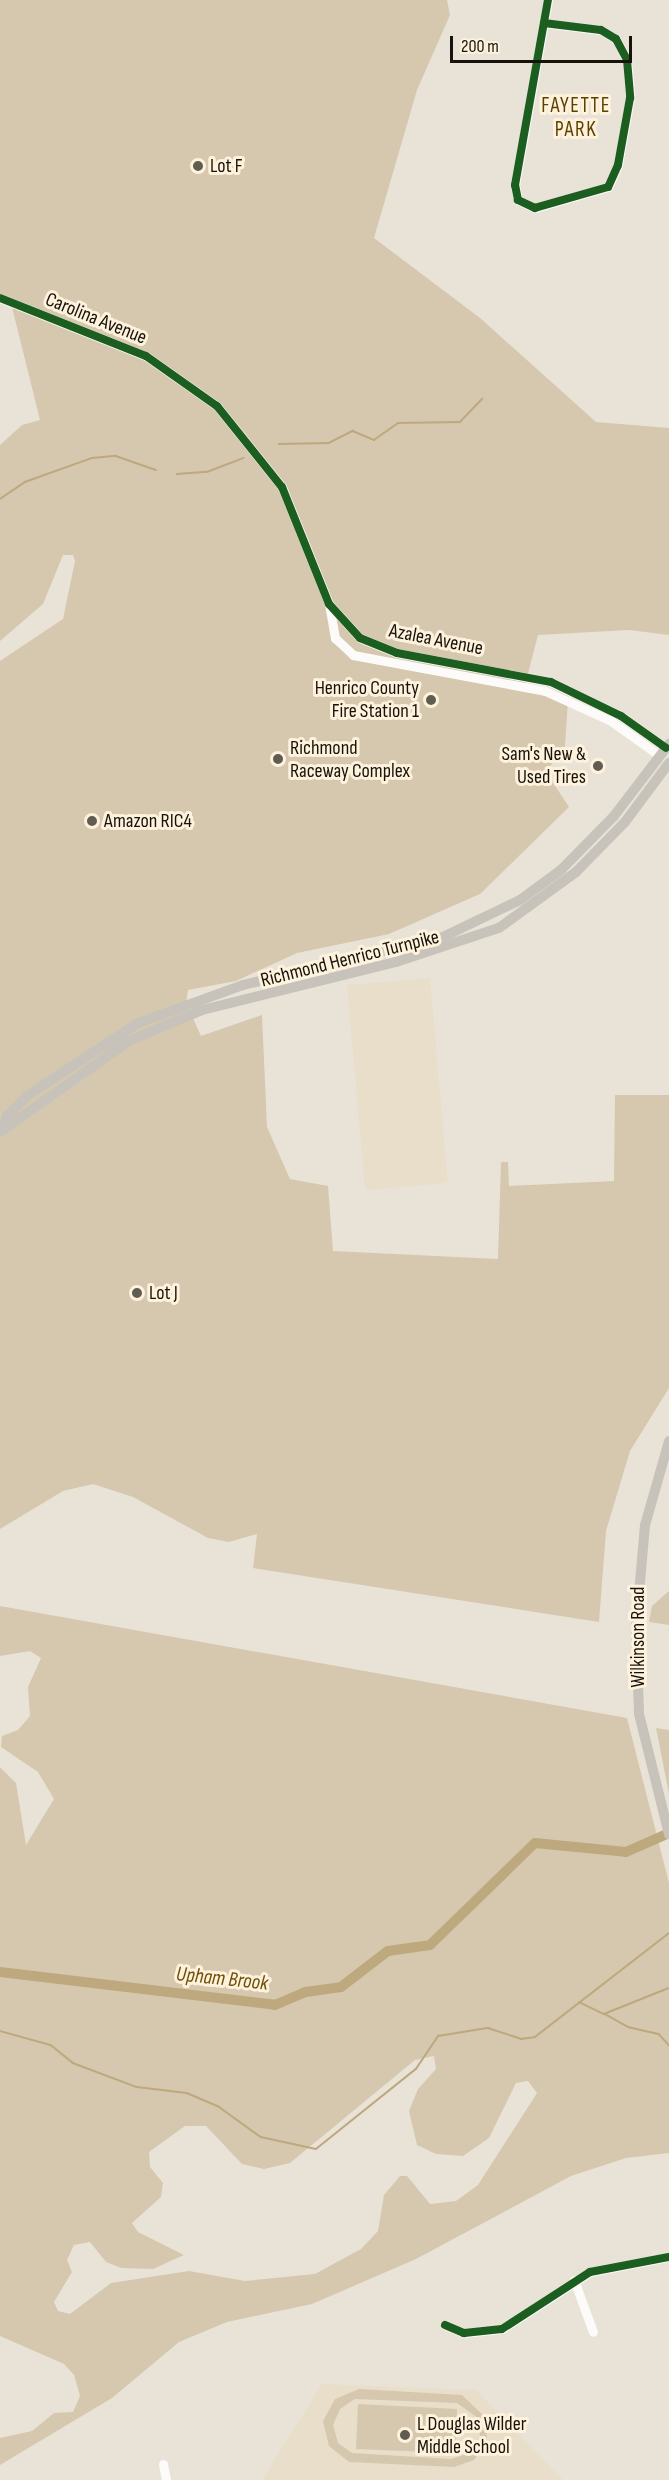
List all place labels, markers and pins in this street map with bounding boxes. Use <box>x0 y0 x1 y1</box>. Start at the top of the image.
place label: Lot F <box>210 154 243 178</box>
marker: Lot F <box>191 159 205 173</box>
place label: Henrico County Fire Station 1 <box>315 676 419 723</box>
marker: Henrico County Fire Station 1 <box>424 693 438 707</box>
place label: Richmond Raceway Complex <box>290 736 410 783</box>
place label: Sam's New & Used Tires <box>501 742 586 789</box>
marker: Richmond Raceway Complex <box>271 752 285 766</box>
marker: Sam's New & Used Tires <box>591 759 605 773</box>
place label: Amazon RIC4 <box>104 809 192 833</box>
marker: Amazon RIC4 <box>85 814 99 828</box>
place label: Lot J <box>149 1281 178 1305</box>
marker: Lot J <box>130 1286 144 1300</box>
place label: L Douglas Wilder Middle School <box>417 2412 526 2459</box>
marker: L Douglas Wilder Middle School <box>398 2428 412 2442</box>

